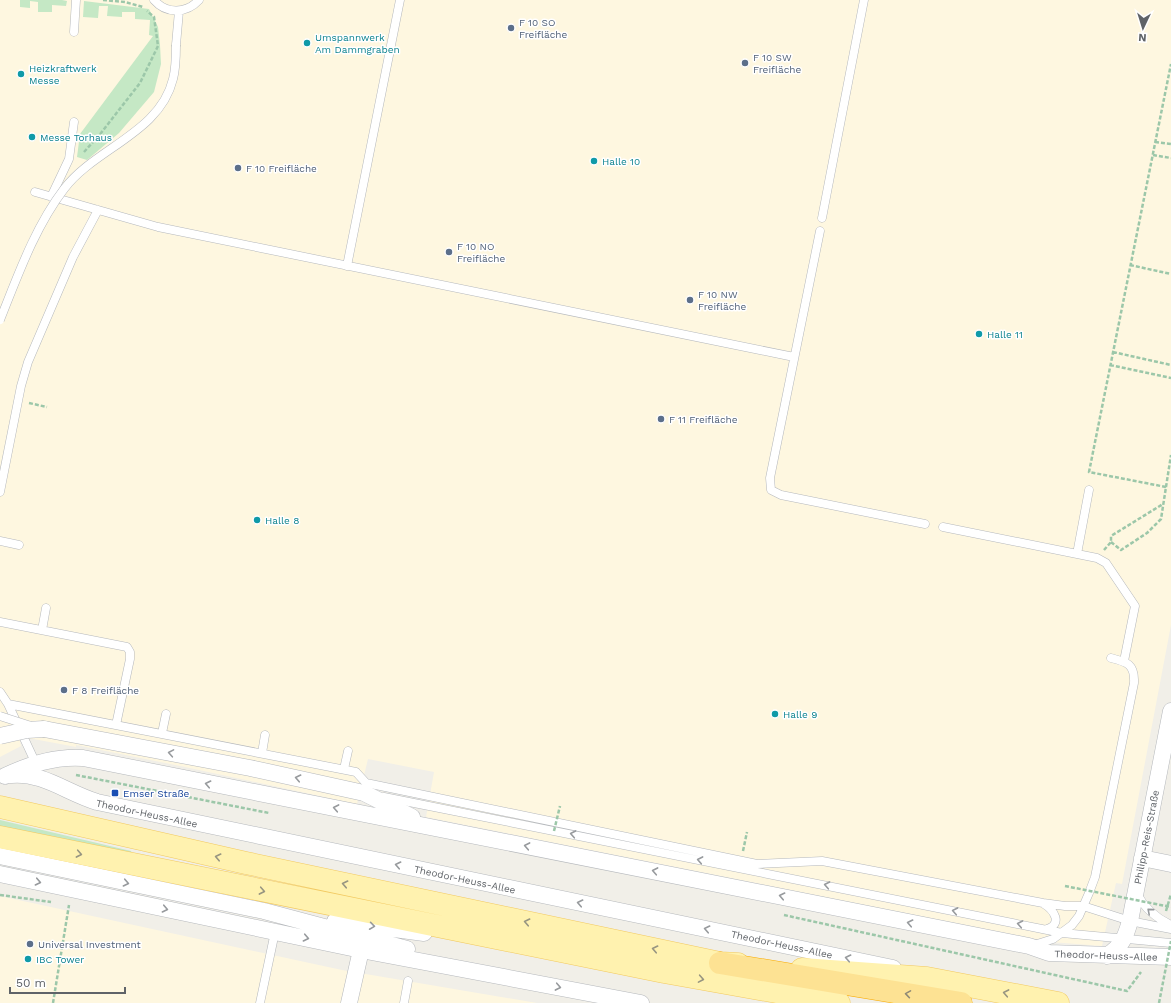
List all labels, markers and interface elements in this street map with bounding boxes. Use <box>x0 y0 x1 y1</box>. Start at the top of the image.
north arrow <box>1123 8 1163 48</box>
place label: F 10 SO Freifläche <box>519 17 567 40</box>
marker: F 10 SO Freifläche <box>506 23 516 33</box>
text: N <box>1138 31 1147 44</box>
place label: Umspannwerk Am Dammgraben <box>315 32 400 55</box>
marker: Umspannwerk Am Dammgraben <box>302 38 312 48</box>
place label: F 10 SW Freifläche <box>753 52 801 75</box>
marker: F 10 SW Freifläche <box>740 58 750 68</box>
place label: Heizkraftwerk Messe <box>29 63 97 86</box>
marker: Heizkraftwerk Messe <box>16 69 26 79</box>
marker: Messe Torhaus <box>27 132 37 142</box>
place label: Messe Torhaus <box>40 132 112 143</box>
marker: Halle 10 <box>589 156 599 166</box>
place label: Halle 10 <box>602 156 640 167</box>
marker: F 10 Freifläche <box>233 163 243 173</box>
place label: F 10 Freifläche <box>246 163 317 174</box>
place label: F 10 NO Freifläche <box>457 241 505 264</box>
marker: F 10 NO Freifläche <box>444 247 454 257</box>
place label: F 10 NW Freifläche <box>698 289 746 312</box>
marker: F 10 NW Freifläche <box>685 295 695 305</box>
marker: Halle 11 <box>974 329 984 339</box>
place label: Halle 11 <box>987 329 1023 340</box>
marker: F 11 Freifläche <box>656 414 666 424</box>
place label: F 11 Freifläche <box>669 414 738 425</box>
marker: Halle 8 <box>252 515 262 525</box>
place label: Halle 8 <box>265 515 299 526</box>
marker: F 8 Freifläche <box>59 685 69 695</box>
place label: F 8 Freifläche <box>72 685 139 696</box>
marker: Halle 9 <box>770 709 780 719</box>
place label: Halle 9 <box>783 709 817 720</box>
one-way arrow <box>168 749 174 758</box>
one-way arrow <box>295 775 301 783</box>
one-way arrow <box>205 780 211 788</box>
marker: Emser Straße <box>110 788 120 798</box>
place label: Emser Straße <box>123 788 190 799</box>
street label: Philipp-Reis-Straße <box>1132 789 1161 885</box>
street label: Theodor-Heuss-Allee <box>95 797 199 830</box>
one-way arrow <box>333 805 339 813</box>
one-way arrow <box>569 831 576 839</box>
one-way arrow <box>524 842 530 850</box>
one-way arrow <box>76 849 82 857</box>
one-way arrow <box>215 853 221 861</box>
one-way arrow <box>697 856 703 864</box>
one-way arrow <box>395 861 401 869</box>
street label: Theodor-Heuss-Allee <box>413 863 517 896</box>
one-way arrow <box>652 867 658 876</box>
one-way arrow <box>35 878 41 886</box>
one-way arrow <box>123 878 130 886</box>
one-way arrow <box>342 880 349 888</box>
one-way arrow <box>824 882 831 890</box>
one-way arrow <box>258 886 265 894</box>
one-way arrow <box>779 893 785 901</box>
one-way arrow <box>577 899 583 907</box>
one-way arrow <box>162 904 169 912</box>
one-way arrow <box>952 908 958 916</box>
one-way arrow <box>1147 908 1155 915</box>
one-way arrow <box>524 918 531 927</box>
one-way arrow <box>906 919 913 927</box>
one-way arrow <box>1017 920 1023 929</box>
one-way arrow <box>368 921 375 930</box>
one-way arrow <box>704 925 711 933</box>
street label: Theodor-Heuss-Allee <box>730 928 834 961</box>
one-way arrow <box>303 934 309 942</box>
marker: Universal Investment <box>25 939 35 949</box>
place label: Universal Investment <box>38 939 142 950</box>
one-way arrow <box>651 945 658 953</box>
street label: Theodor-Heuss-Allee <box>1054 948 1158 963</box>
marker: IBC Tower <box>23 954 33 964</box>
place label: IBC Tower <box>36 954 84 965</box>
one-way arrow <box>845 954 852 963</box>
scale bar <box>10 969 125 995</box>
one-way arrow <box>698 974 704 983</box>
text: 50 m <box>16 976 46 990</box>
one-way arrow <box>554 983 561 991</box>
one-way arrow <box>1003 989 1009 998</box>
one-way arrow <box>905 990 911 999</box>

